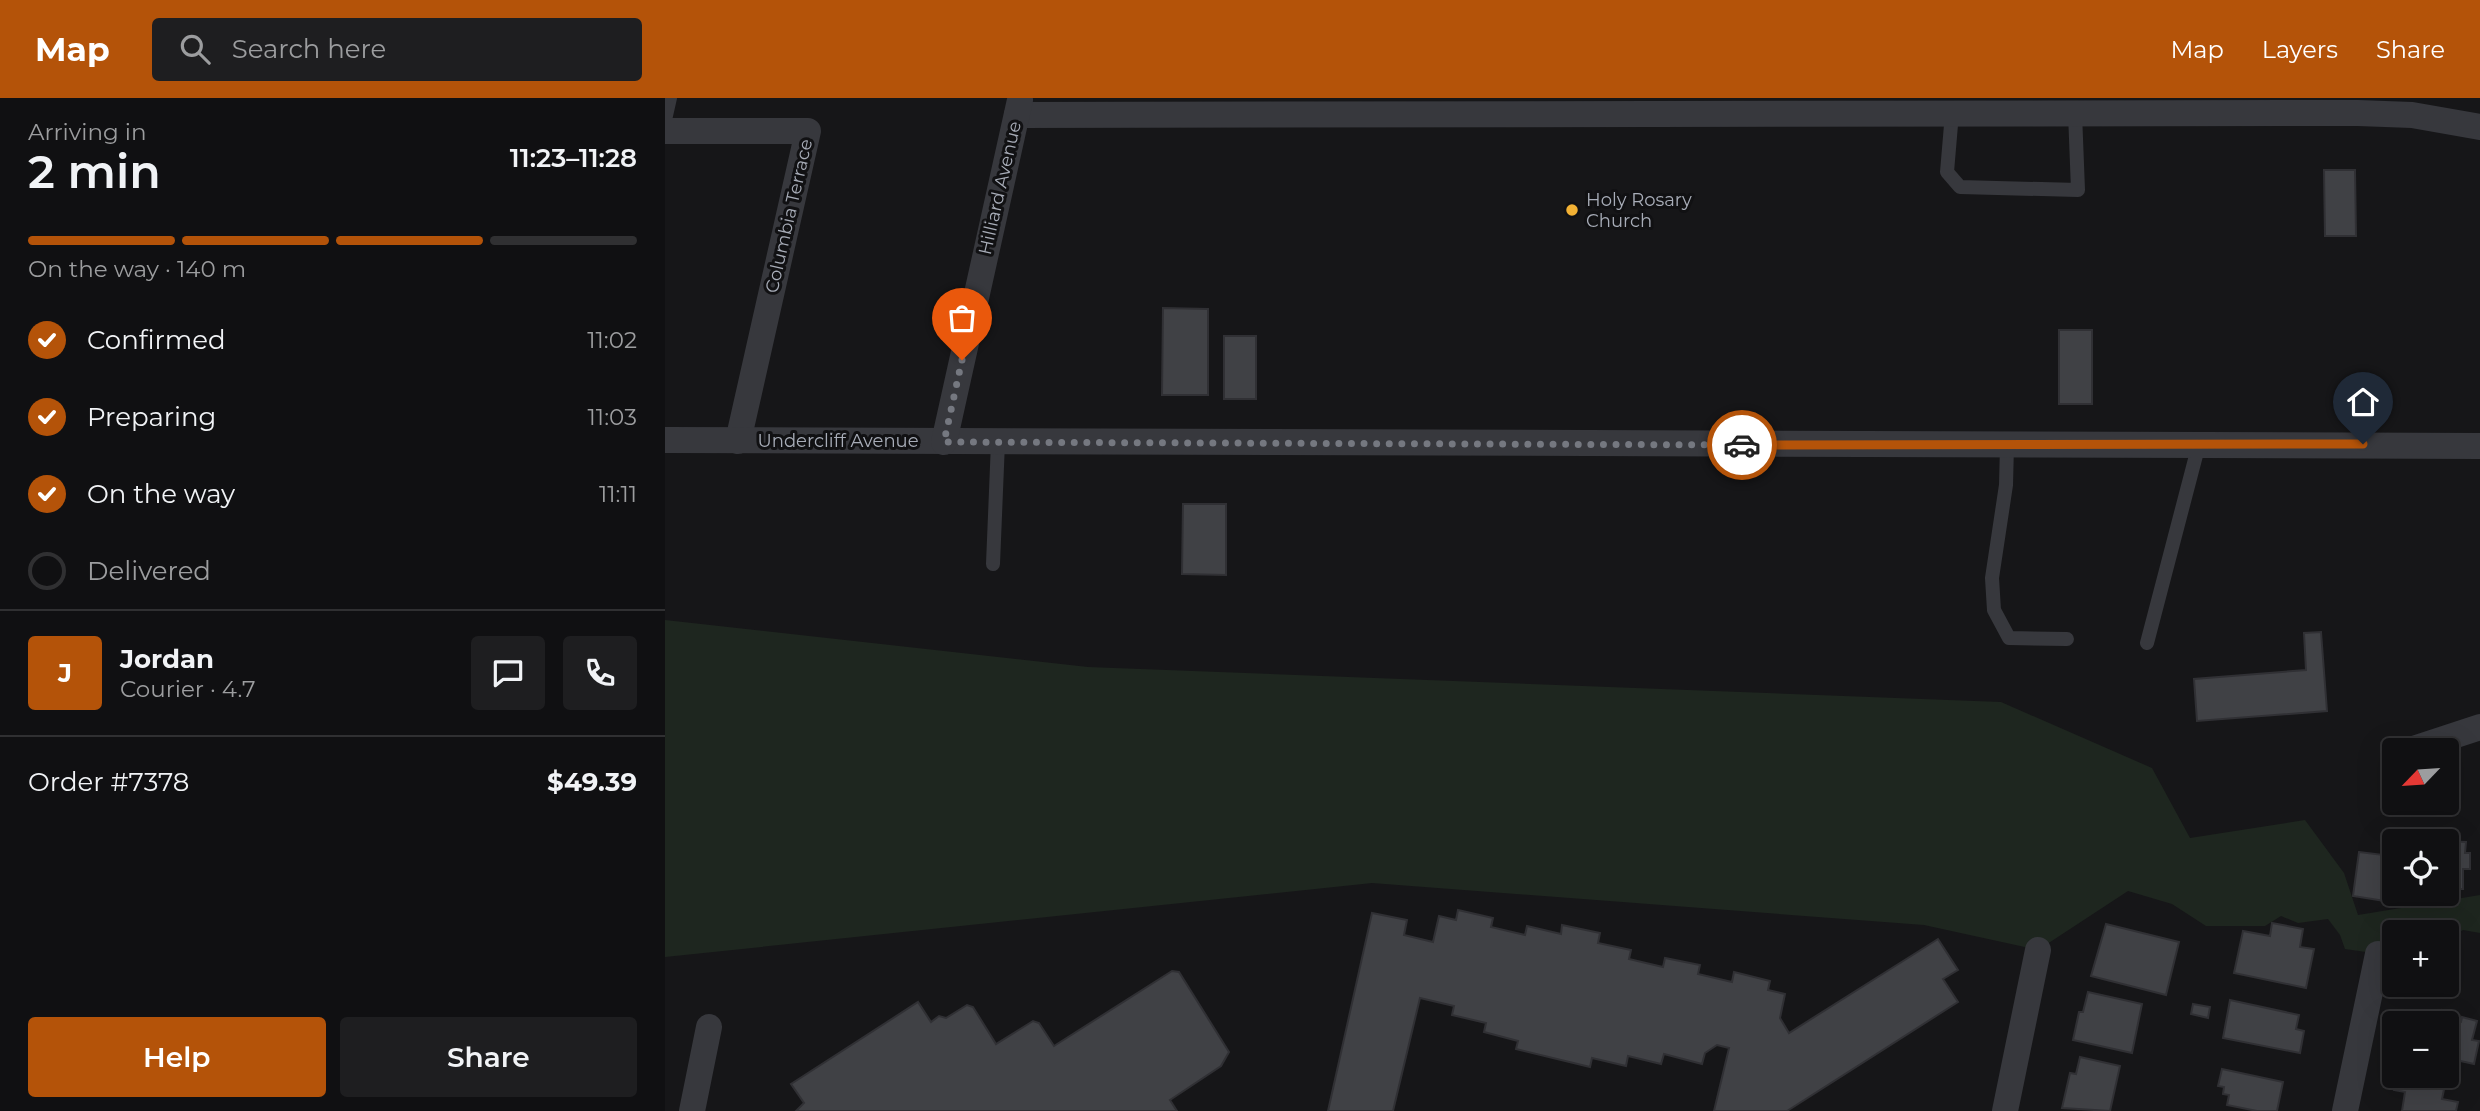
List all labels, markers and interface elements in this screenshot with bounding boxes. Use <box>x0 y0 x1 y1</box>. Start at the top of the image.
search box <box>152 18 642 81</box>
text: Map <box>35 29 110 69</box>
icon: search <box>176 30 214 68</box>
text: Search here <box>232 33 386 65</box>
text: Map <box>2170 35 2224 64</box>
text: Layers <box>2262 35 2338 64</box>
text: Share <box>2376 35 2445 64</box>
text: Arriving in <box>28 118 147 146</box>
street label: Hilliard Avenue <box>974 119 1026 257</box>
street label: Columbia Terrace <box>761 137 817 295</box>
text: 11:23–11:28 <box>510 142 637 174</box>
text: 2 min <box>28 143 161 200</box>
place label: Holy Rosary Church <box>1586 189 1692 232</box>
marker: Holy Rosary Church <box>1564 202 1580 218</box>
text: On the way · 140 m <box>28 255 246 283</box>
pin <box>932 288 992 360</box>
icon: bag <box>943 299 981 337</box>
icon: check <box>28 321 66 359</box>
text: Confirmed <box>87 324 226 356</box>
text: 11:02 <box>587 326 637 354</box>
pin <box>2333 372 2393 444</box>
icon: home <box>2344 383 2382 421</box>
icon: check <box>28 398 66 436</box>
text: Preparing <box>87 401 216 433</box>
text: 11:03 <box>588 403 637 431</box>
courier <box>1707 410 1777 480</box>
icon: car <box>1723 426 1761 464</box>
street label: Undercliff Avenue <box>757 430 919 452</box>
icon: check <box>28 475 66 513</box>
text: On the way <box>87 478 235 510</box>
text: 11:11 <box>599 480 637 508</box>
text: Delivered <box>87 555 211 587</box>
button: chat <box>471 636 545 710</box>
button: phone <box>563 636 637 710</box>
text: Jordan <box>120 643 214 675</box>
text: J <box>58 657 72 689</box>
text: Courier · 4.7 <box>120 675 256 703</box>
north arrow <box>2382 738 2459 816</box>
map controls <box>2382 738 2459 1088</box>
text: Order #7378 <box>28 766 189 798</box>
text: $49.39 <box>547 766 637 798</box>
button: locate <box>2382 829 2459 906</box>
button: + <box>2382 920 2459 997</box>
button: − <box>2382 1011 2459 1088</box>
button: Help <box>28 1017 326 1097</box>
button: Share <box>340 1017 637 1097</box>

